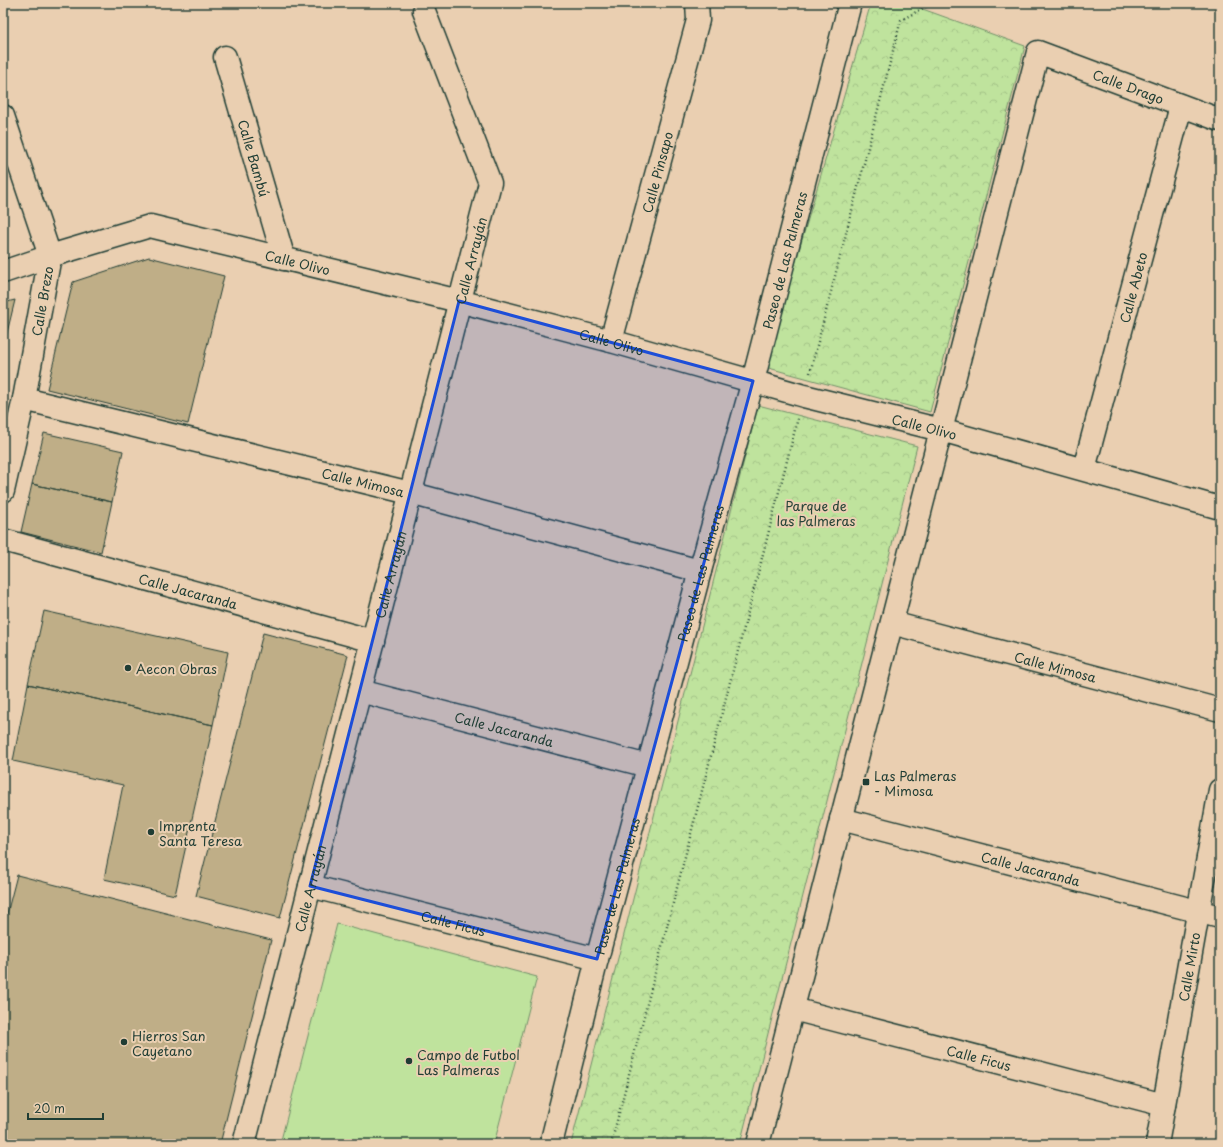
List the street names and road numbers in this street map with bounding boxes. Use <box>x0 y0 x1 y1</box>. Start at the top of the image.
street label: Calle Drago <box>1090 64 1167 108</box>
street label: Calle Bambú <box>234 117 275 199</box>
street label: Calle Pinsapo <box>637 129 677 215</box>
street label: Paseo de Las Palmeras <box>757 189 811 331</box>
street label: Calle Arrayán <box>450 215 490 306</box>
street label: Calle Olivo <box>263 245 332 279</box>
street label: Calle Abeto <box>1114 250 1151 325</box>
street label: Calle Brezo <box>27 265 57 337</box>
street label: Calle Olivo <box>577 324 646 359</box>
street label: Calle Olivo <box>890 409 959 444</box>
street label: Calle Mimosa <box>320 462 407 501</box>
street label: Paseo de Las Palmeras <box>672 502 728 644</box>
street label: Calle Arrayán <box>370 529 410 620</box>
street label: Calle Jacaranda <box>137 568 240 613</box>
street label: Calle Mimosa <box>1012 646 1099 687</box>
street label: Calle Jacaranda <box>453 707 556 751</box>
street label: Paseo de Las Palmeras <box>589 815 644 957</box>
street label: Calle Arrayán <box>289 843 330 934</box>
street label: Calle Jacaranda <box>979 846 1082 890</box>
street label: Calle Ficus <box>419 905 488 940</box>
street label: Calle Mirto <box>1173 931 1204 1003</box>
street label: Calle Ficus <box>945 1040 1013 1075</box>

